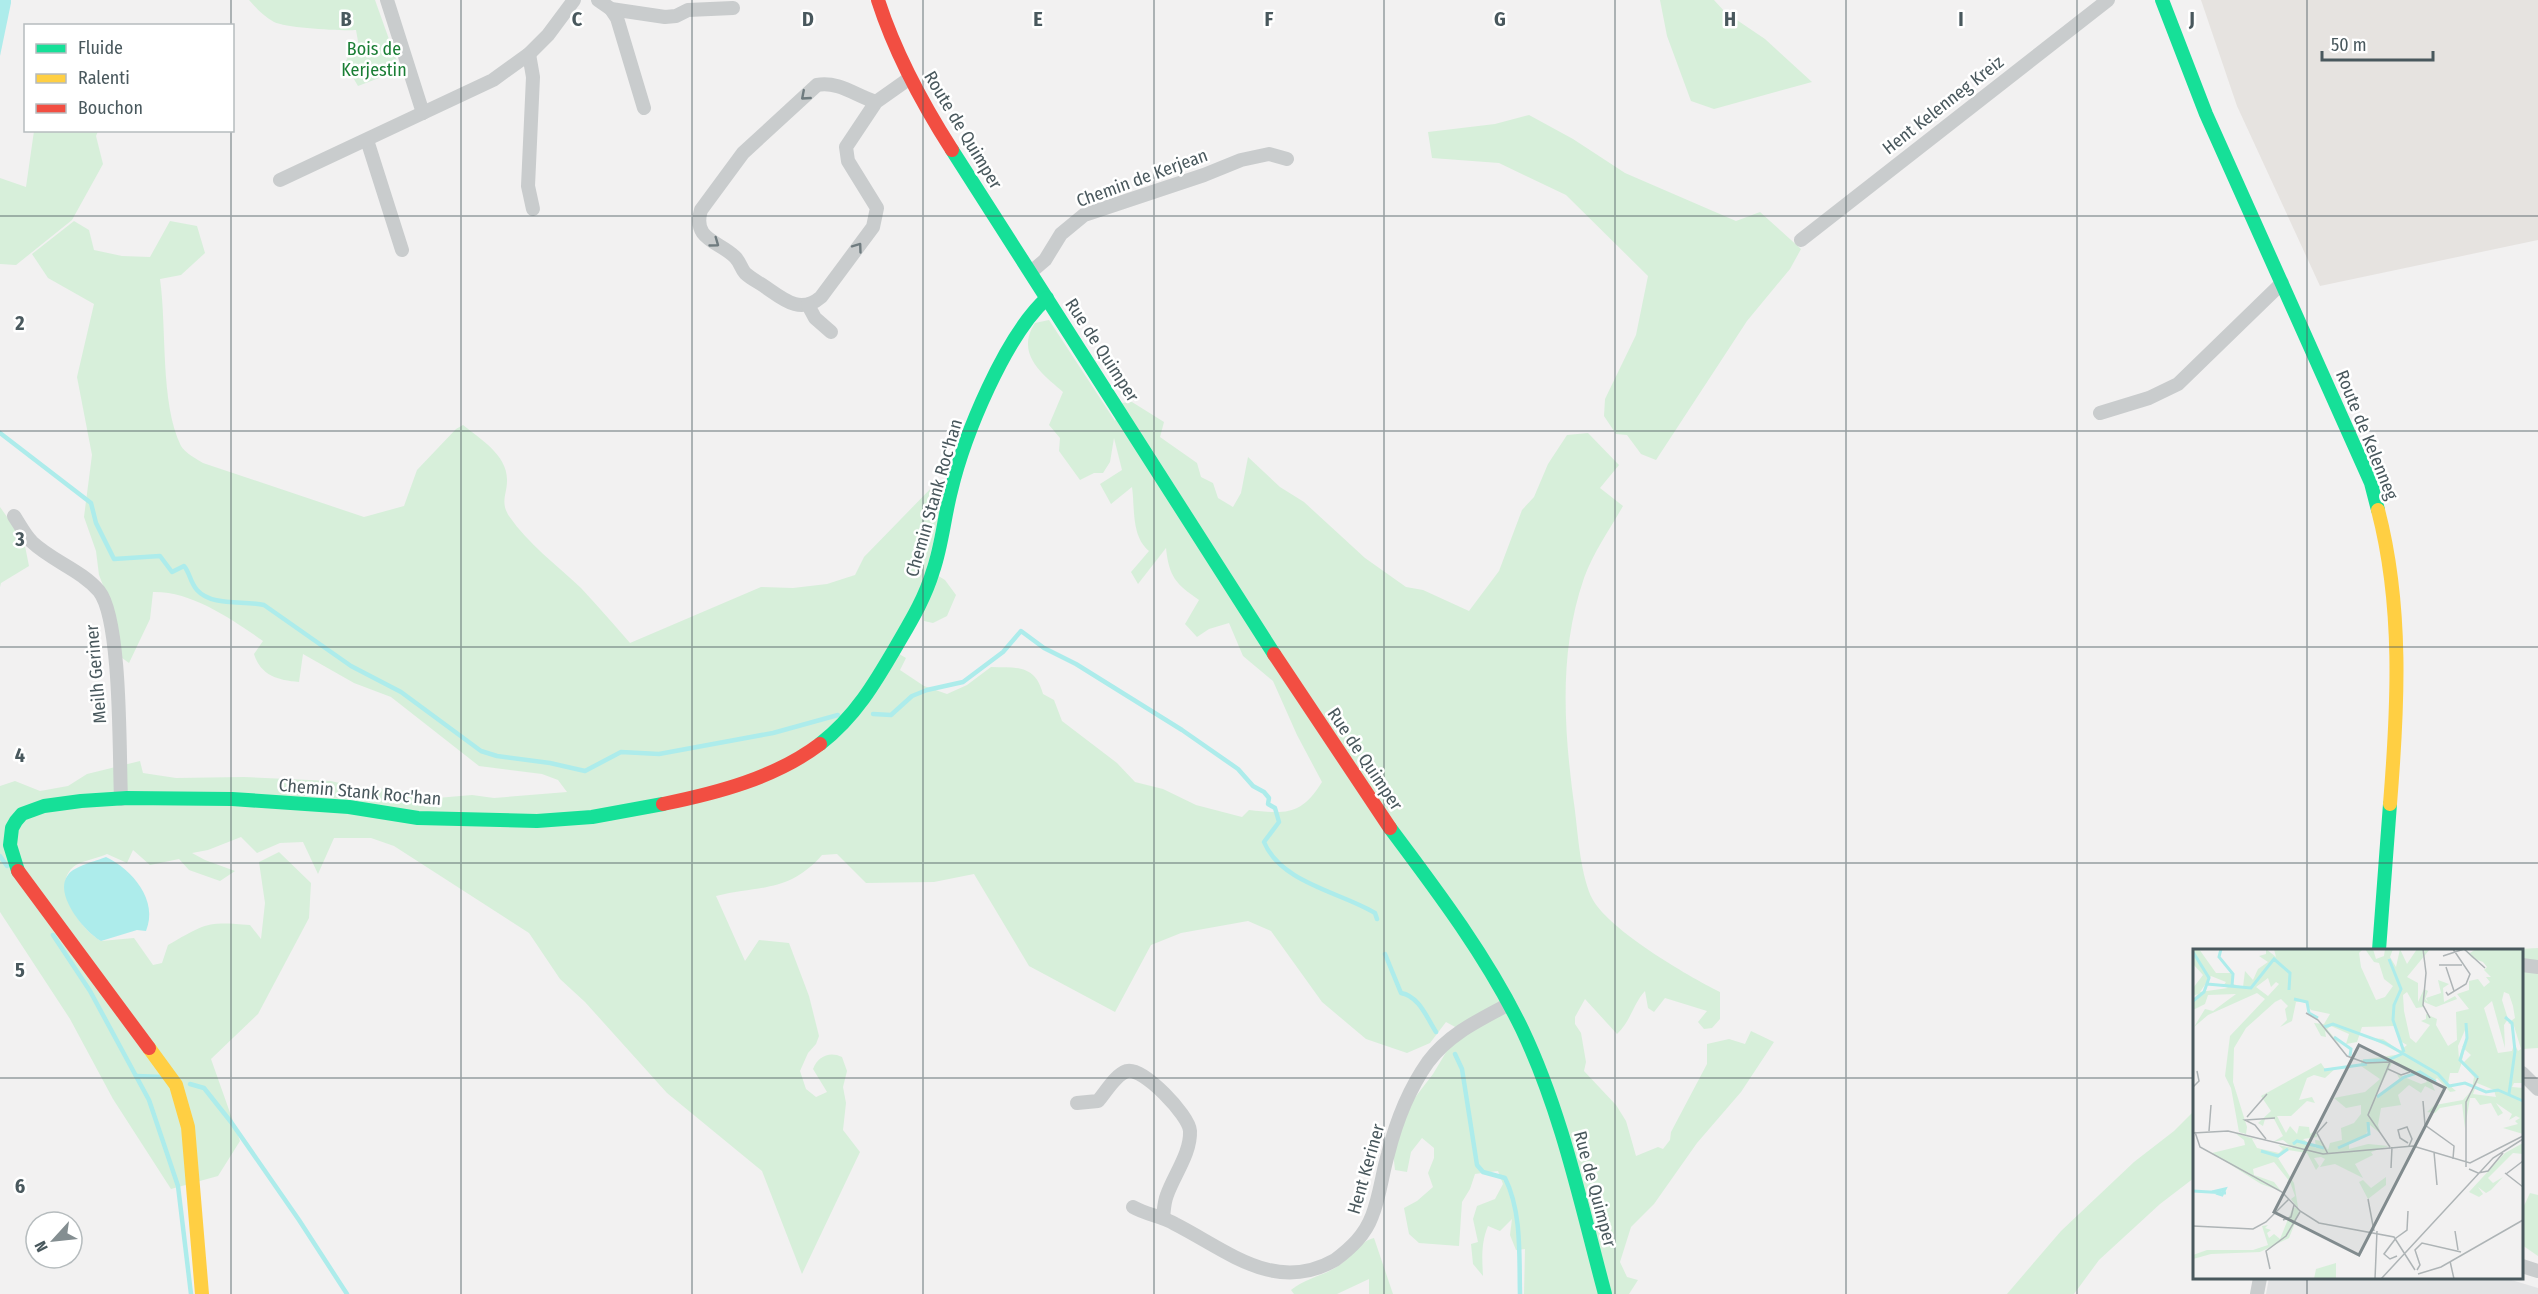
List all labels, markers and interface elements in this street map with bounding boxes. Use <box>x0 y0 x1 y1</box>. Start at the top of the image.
text: B <box>340 7 352 31</box>
text: C <box>572 7 583 31</box>
text: D <box>802 7 814 31</box>
text: E <box>1033 7 1043 31</box>
text: F <box>1265 7 1274 31</box>
text: G <box>1494 7 1506 31</box>
text: H <box>1724 7 1736 31</box>
text: I <box>1958 7 1964 31</box>
text: J <box>2188 7 2195 31</box>
legend <box>24 24 234 132</box>
scale bar <box>2322 24 2433 62</box>
text: 50 m <box>2331 34 2367 56</box>
text: Fluide <box>78 37 123 59</box>
park label: Bois de Kerjestin <box>341 38 407 81</box>
street label: Hent Kelenneg Kreiz <box>1878 51 2008 159</box>
text: Ralenti <box>78 67 130 89</box>
street label: Route de Quimper <box>919 67 1007 194</box>
one-way arrow <box>801 89 811 100</box>
text: Bouchon <box>78 97 143 119</box>
street label: Chemin de Kerjean <box>1073 144 1211 212</box>
one-way arrow <box>708 236 719 247</box>
one-way arrow <box>851 242 862 253</box>
street label: Rue de Quimper <box>1060 294 1144 406</box>
text: 2 <box>14 311 25 335</box>
street label: Route de Kelenneg <box>2331 367 2403 504</box>
street label: Chemin Stank Roc'han <box>901 417 967 579</box>
text: 3 <box>14 527 25 551</box>
street label: Meilh Geriner <box>81 623 111 724</box>
street label: Rue de Quimper <box>1323 704 1408 815</box>
text: 4 <box>15 743 25 767</box>
street label: Chemin Stank Roc'han <box>278 774 442 810</box>
inset map <box>2193 949 2523 1279</box>
text: 5 <box>15 958 25 982</box>
street label: Hent Keriner <box>1343 1121 1390 1217</box>
street label: Rue de Quimper <box>1569 1129 1621 1250</box>
text: 6 <box>15 1174 25 1198</box>
north arrow <box>24 1210 84 1270</box>
text: N <box>30 1238 52 1255</box>

